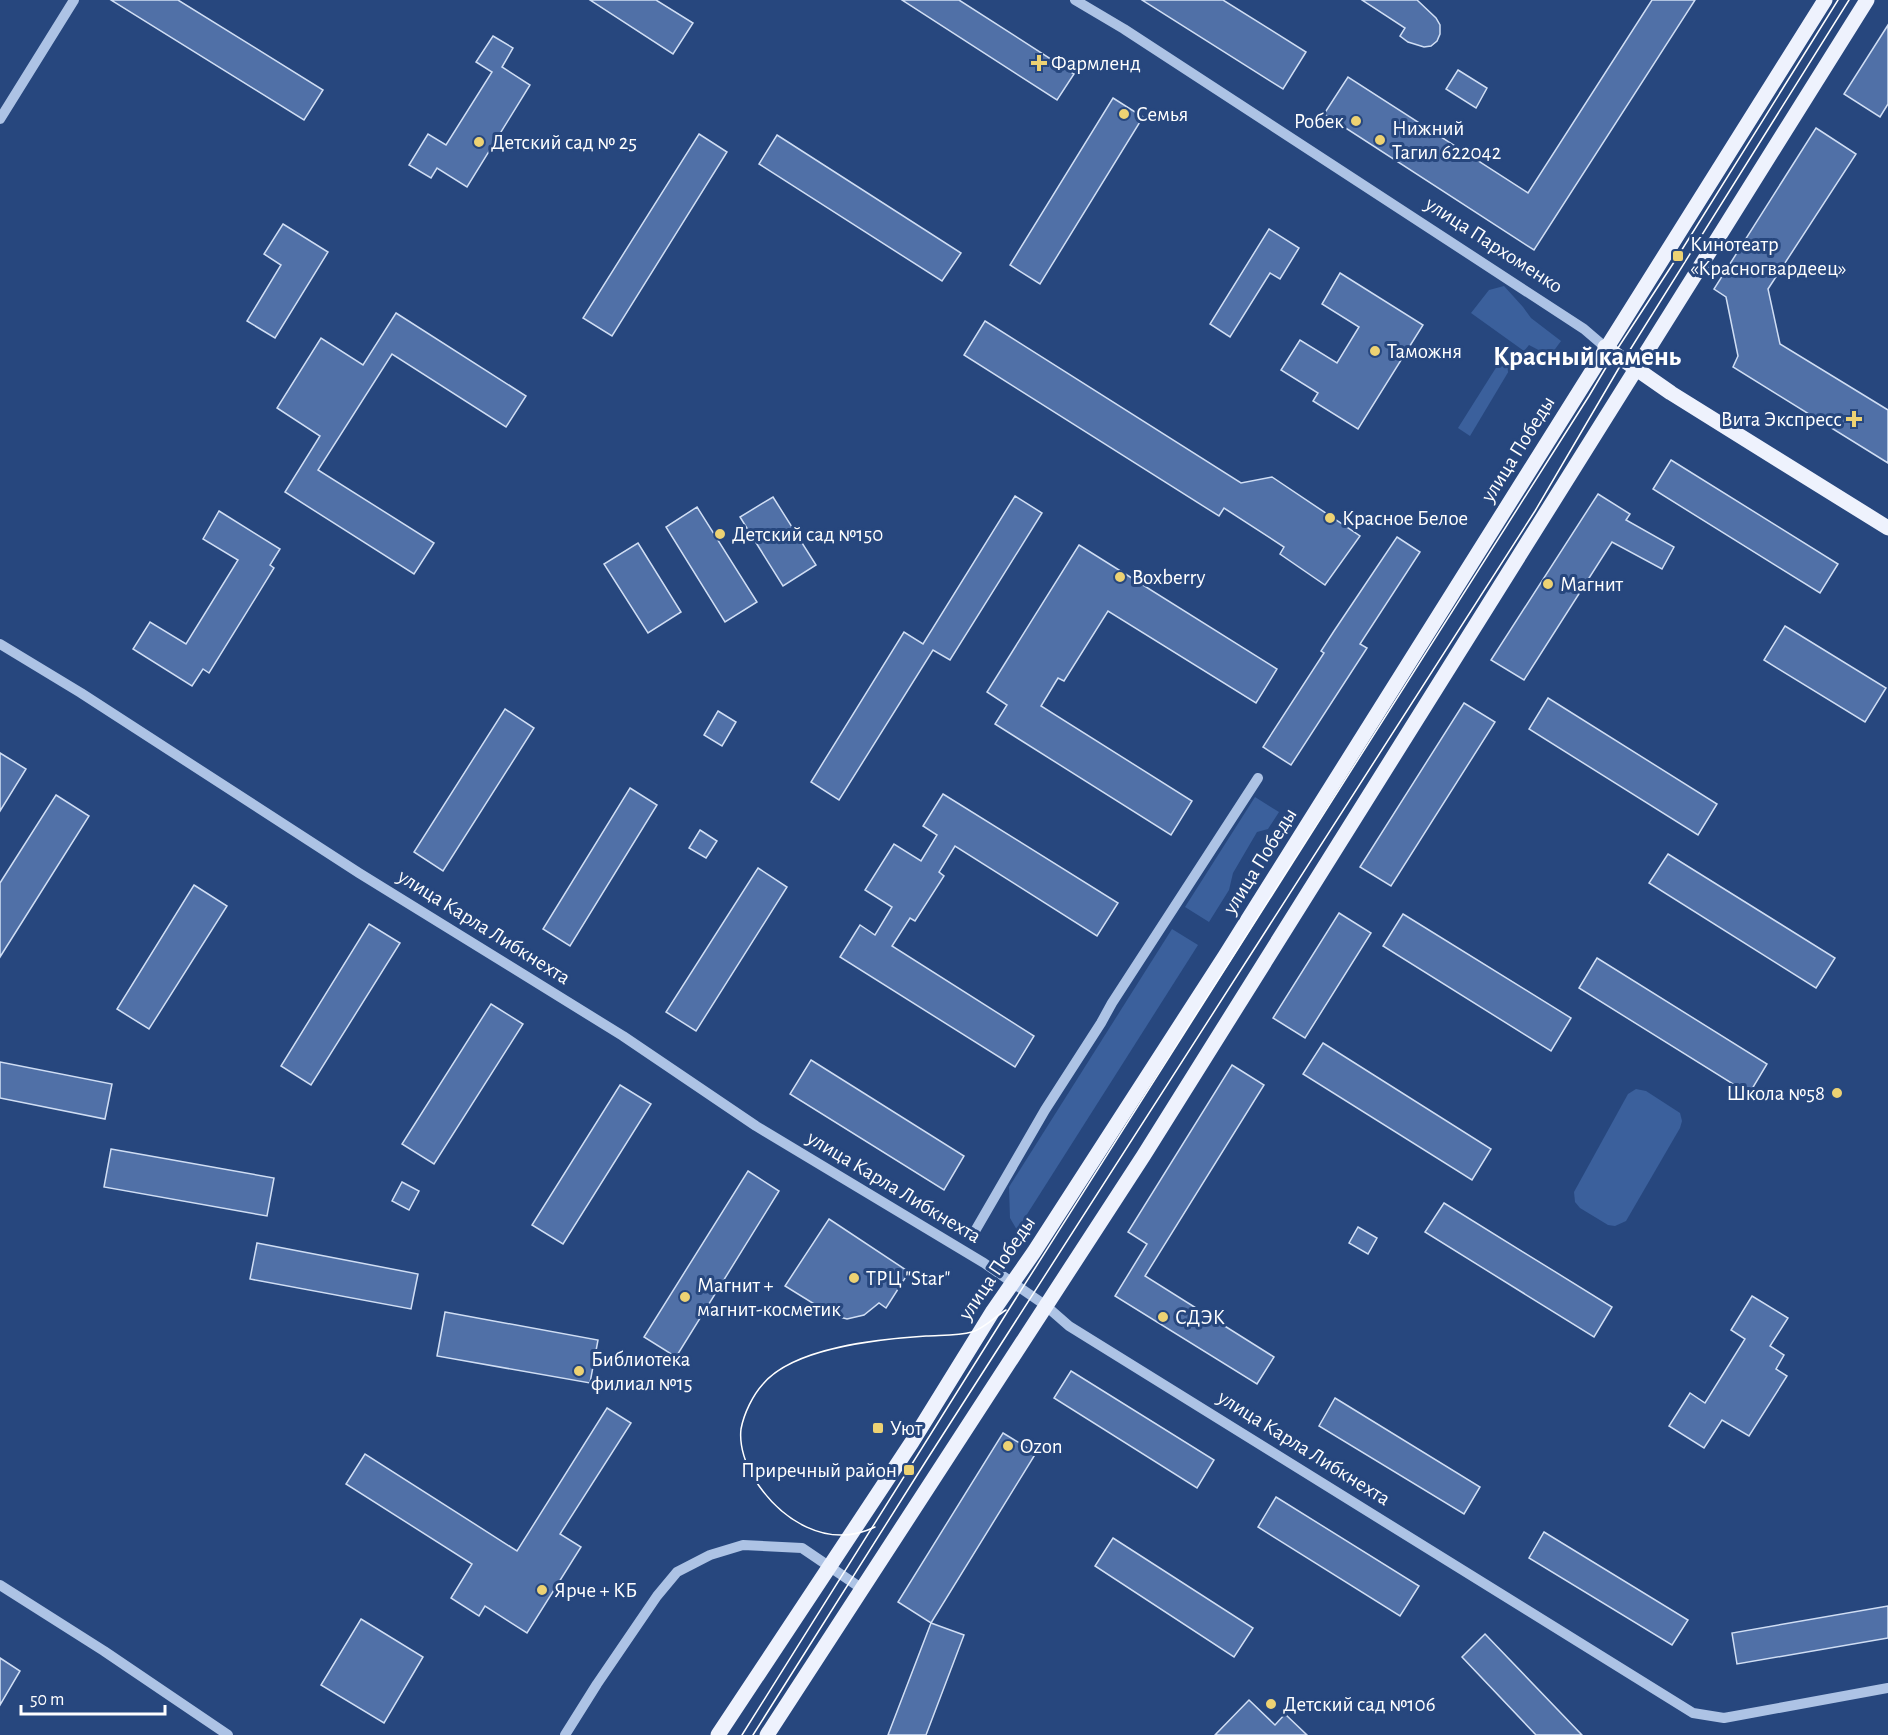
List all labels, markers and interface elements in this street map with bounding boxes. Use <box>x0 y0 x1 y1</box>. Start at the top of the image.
place label: Фармленд <box>1051 53 1141 74</box>
marker: Фармленд <box>1032 56 1046 70</box>
place label: Семья <box>1136 104 1188 125</box>
marker: Семья <box>1117 107 1131 121</box>
place label: Робек <box>1294 111 1344 132</box>
marker: Робек <box>1349 114 1363 128</box>
place label: Нижний Тагил 622042 <box>1392 118 1501 163</box>
place label: Детский сад № 25 <box>491 132 637 153</box>
marker: Нижний Тагил 622042 <box>1373 133 1387 147</box>
marker: Детский сад № 25 <box>472 135 486 149</box>
street label: улица Пархоменко <box>1421 192 1566 297</box>
place label: Кинотеатр «Красногвардеец» <box>1690 234 1847 279</box>
marker: Кинотеатр «Красногвардеец» <box>1671 249 1685 263</box>
place label: Таможня <box>1387 341 1462 362</box>
district label: Красный камень <box>1493 343 1682 370</box>
marker: Таможня <box>1368 344 1382 358</box>
street label: улица Победы <box>1477 392 1559 507</box>
place label: Вита Экспресс <box>1721 409 1842 430</box>
marker: Вита Экспресс <box>1847 412 1861 426</box>
place label: Красное Белое <box>1342 508 1468 529</box>
marker: Красное Белое <box>1323 511 1337 525</box>
place label: Детский сад №150 <box>732 524 883 545</box>
marker: Детский сад №150 <box>713 527 727 541</box>
place label: Boxberry <box>1132 567 1205 588</box>
marker: Boxberry <box>1113 570 1127 584</box>
place label: Магнит <box>1560 574 1624 595</box>
marker: Магнит <box>1541 577 1555 591</box>
street label: улица Победы <box>1219 804 1301 919</box>
street label: улица Карла Либкнехта <box>393 865 574 989</box>
place label: Школа №58 <box>1726 1083 1825 1104</box>
marker: Школа №58 <box>1830 1086 1844 1100</box>
street label: улица Карла Либкнехта <box>803 1126 985 1247</box>
street label: улица Победы <box>954 1212 1039 1325</box>
place label: ТРЦ "Star" <box>866 1268 950 1289</box>
marker: ТРЦ "Star" <box>847 1271 861 1285</box>
place label: Магнит + магнит-косметик <box>697 1275 841 1320</box>
marker: Магнит + магнит-косметик <box>678 1290 692 1304</box>
place label: СДЭК <box>1175 1307 1225 1328</box>
marker: СДЭК <box>1156 1310 1170 1324</box>
place label: Библиотека филиал №15 <box>591 1349 693 1394</box>
marker: Библиотека филиал №15 <box>572 1364 586 1378</box>
street label: улица Карла Либкнехта <box>1213 1386 1394 1510</box>
place label: Уют <box>890 1418 923 1439</box>
marker: Уют <box>871 1421 885 1435</box>
place label: Ozon <box>1020 1436 1063 1457</box>
marker: Ozon <box>1001 1439 1015 1453</box>
place label: Приречный район <box>741 1460 897 1481</box>
marker: Приречный район <box>902 1463 916 1477</box>
place label: Ярче + КБ <box>554 1580 637 1601</box>
marker: Ярче + КБ <box>535 1583 549 1597</box>
scale bar <box>21 1678 165 1716</box>
text: 50 m <box>30 1691 64 1709</box>
place label: Детский сад №106 <box>1283 1694 1436 1715</box>
marker: Детский сад №106 <box>1264 1697 1278 1711</box>

